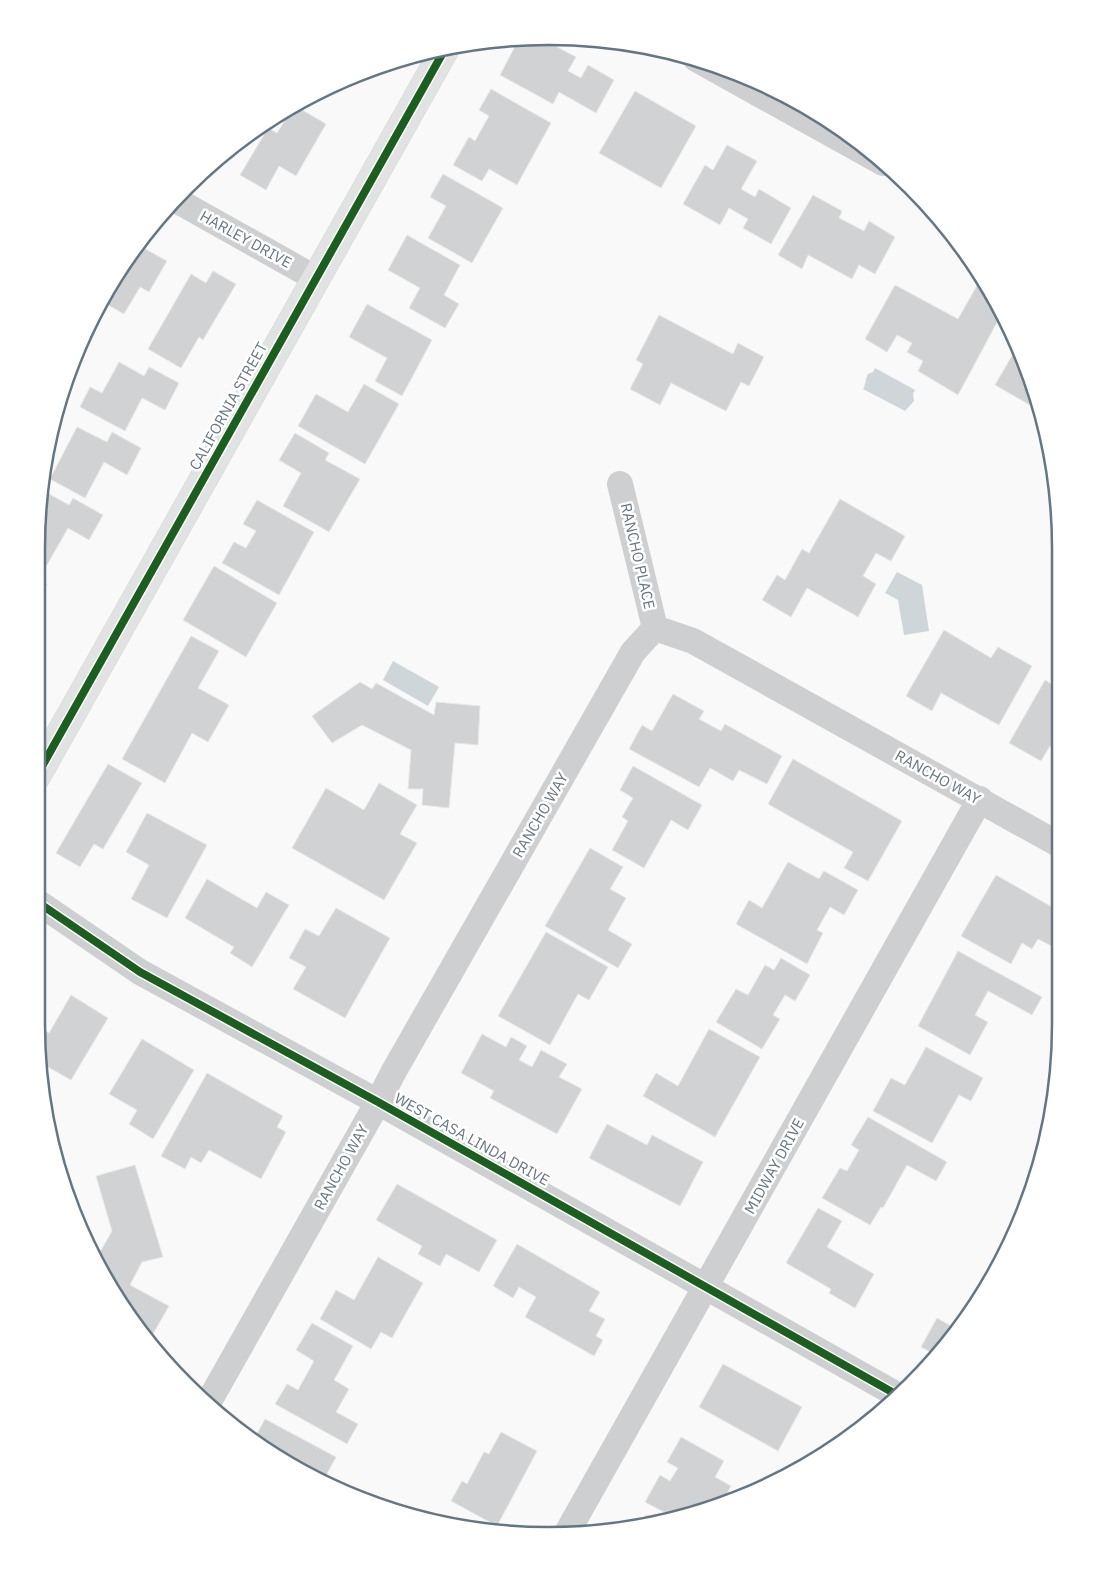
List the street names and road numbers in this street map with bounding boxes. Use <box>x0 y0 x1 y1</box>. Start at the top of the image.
street label: HARLEY DRIVE <box>197 206 295 272</box>
street label: CALIFORNIA STREET <box>185 338 271 473</box>
street label: RANCHO PLACE <box>617 501 659 611</box>
street label: RANCHO WAY <box>892 746 984 808</box>
street label: RANCHO WAY <box>508 769 572 861</box>
street label: WEST CASA LINDA DRIVE <box>391 1088 553 1190</box>
street label: MIDWAY DRIVE <box>740 1115 808 1217</box>
street label: RANCHO WAY <box>310 1121 372 1213</box>

